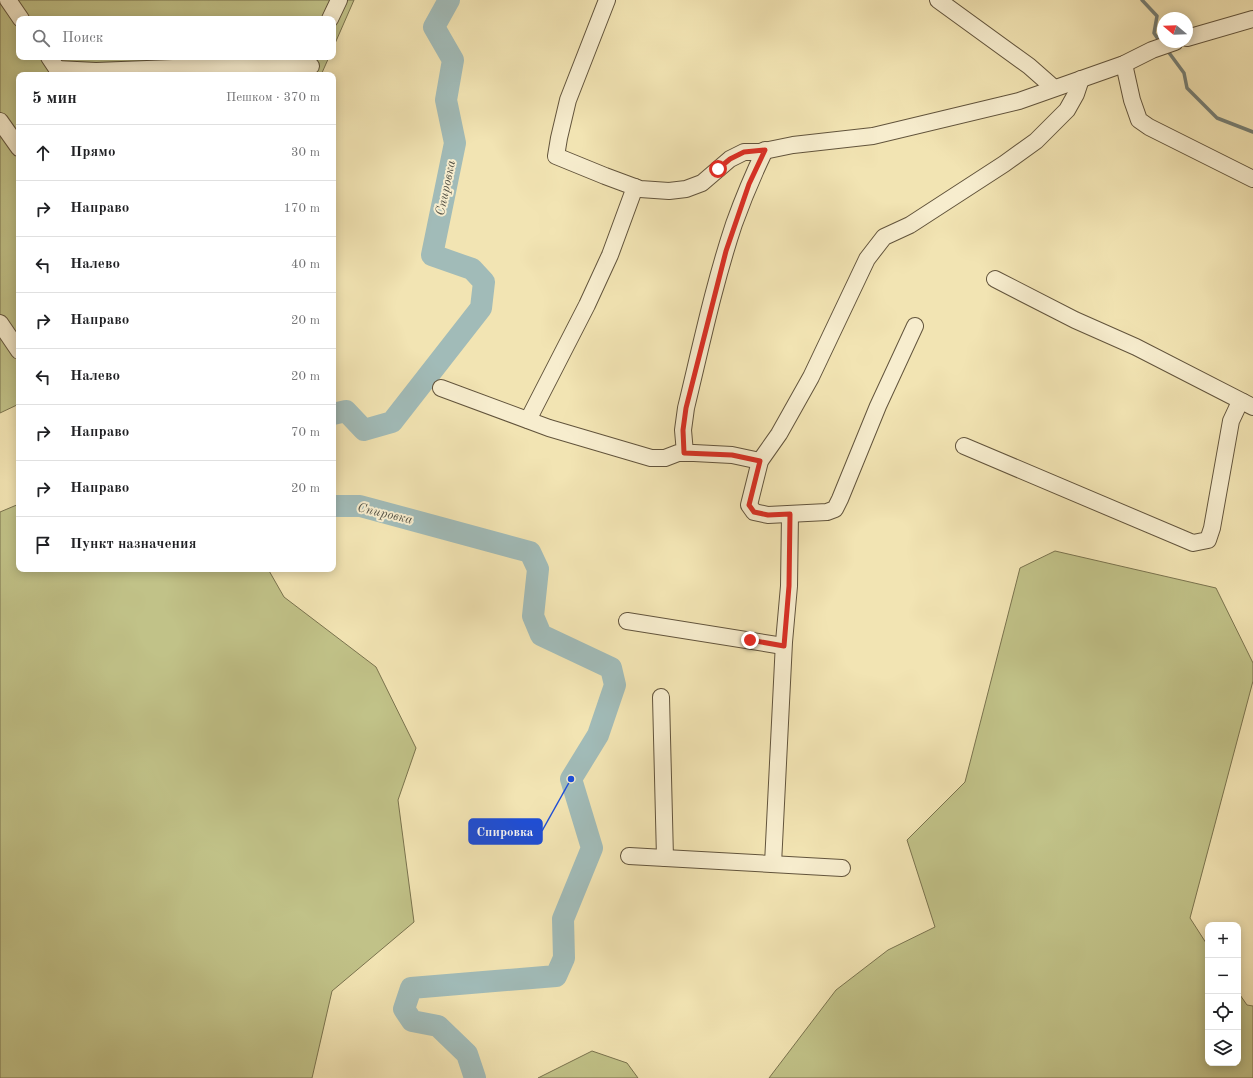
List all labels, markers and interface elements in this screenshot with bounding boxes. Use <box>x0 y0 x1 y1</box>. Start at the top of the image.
north arrow <box>1157 12 1193 48</box>
search box <box>16 16 336 60</box>
icon: search <box>30 27 52 49</box>
text: Поиск <box>62 31 103 46</box>
text: 5 мин <box>32 90 77 107</box>
text: Пешком · 370 m <box>226 91 320 104</box>
icon: ahead <box>32 142 54 164</box>
text: Прямо <box>70 145 116 160</box>
text: 30 m <box>291 146 320 159</box>
water label: Спировка <box>434 159 458 217</box>
route start <box>709 160 727 178</box>
icon: right <box>32 198 54 220</box>
text: Направо <box>70 201 129 216</box>
text: 170 m <box>283 202 320 215</box>
icon: left <box>32 254 54 276</box>
text: Налево <box>70 257 120 272</box>
text: 40 m <box>291 258 320 271</box>
icon: right <box>32 310 54 332</box>
text: Направо <box>70 313 129 328</box>
text: 20 m <box>291 314 320 327</box>
icon: left <box>32 366 54 388</box>
text: Налево <box>70 369 120 384</box>
text: 20 m <box>291 370 320 383</box>
icon: right <box>32 422 54 444</box>
text: Направо <box>70 425 129 440</box>
text: 70 m <box>291 426 320 439</box>
icon: right <box>32 478 54 500</box>
text: Направо <box>70 481 129 496</box>
text: 20 m <box>291 482 320 495</box>
water label: Спировка <box>356 501 414 527</box>
icon: arrive <box>32 534 54 556</box>
text: Пункт назначения <box>70 537 197 552</box>
route end <box>741 631 759 649</box>
callout: Спировка <box>469 819 542 844</box>
text: Спировка <box>477 826 534 839</box>
map controls <box>1205 922 1241 1066</box>
button: + <box>1205 922 1241 958</box>
button: − <box>1205 958 1241 994</box>
button: locate <box>1205 994 1241 1030</box>
button: layers <box>1205 1030 1241 1066</box>

